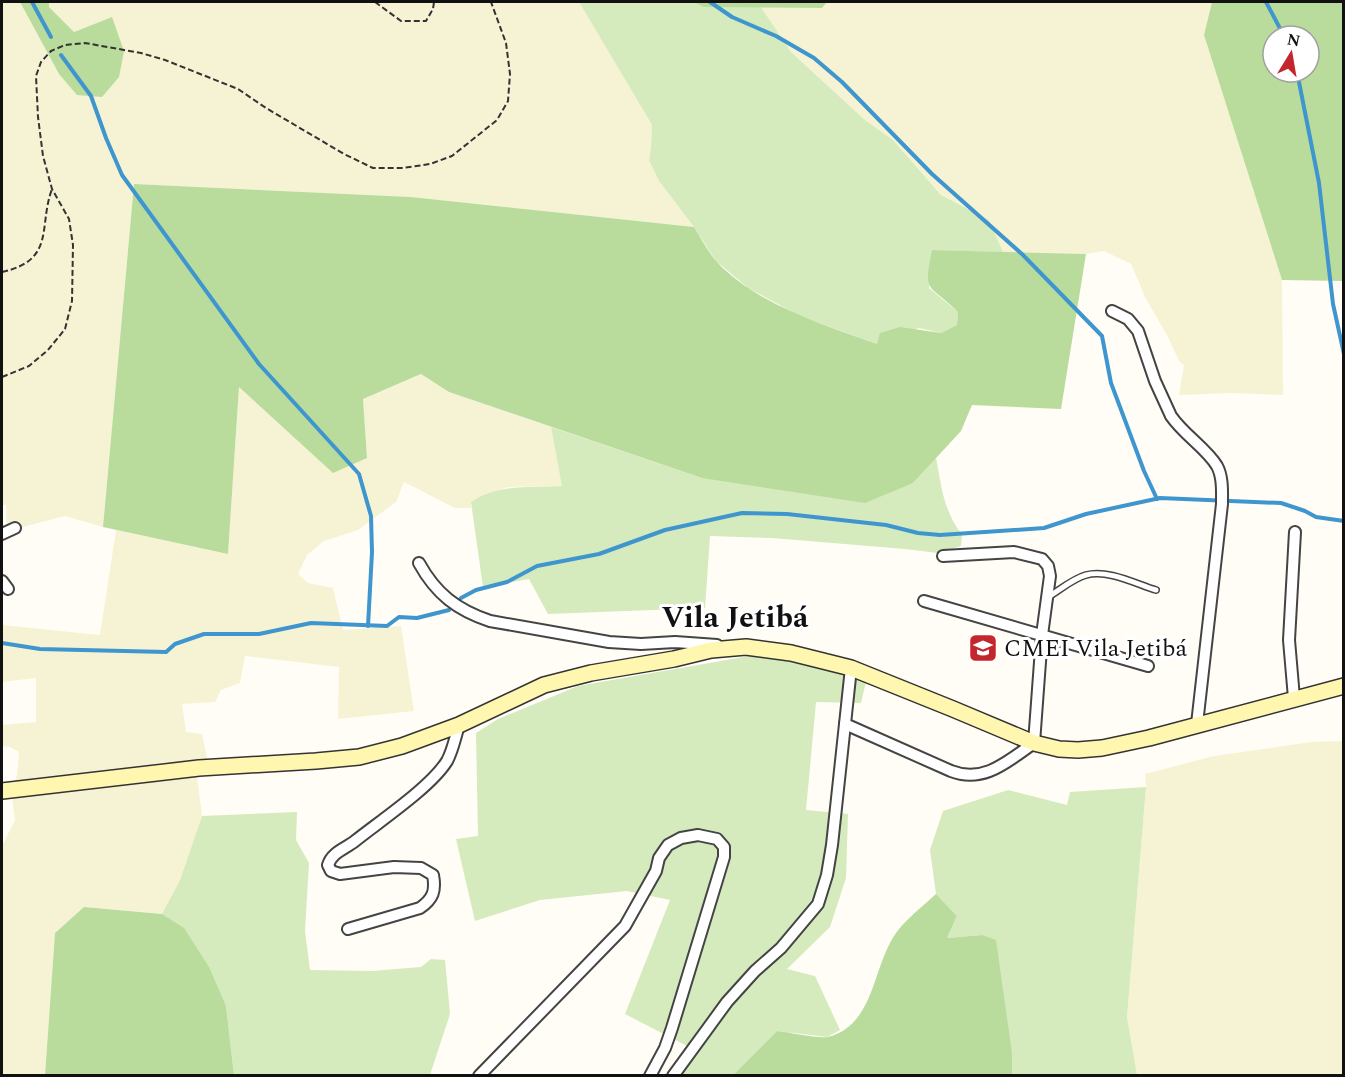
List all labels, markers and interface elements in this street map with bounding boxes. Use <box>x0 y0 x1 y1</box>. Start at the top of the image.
north arrow <box>1261 24 1321 84</box>
text: N <box>1285 27 1302 53</box>
district label: Vila Jetibá <box>661 595 809 641</box>
place label: CMEI Vila Jetibá <box>1004 631 1188 667</box>
school or university icon: CMEI Vila Jetibá <box>967 632 999 664</box>

